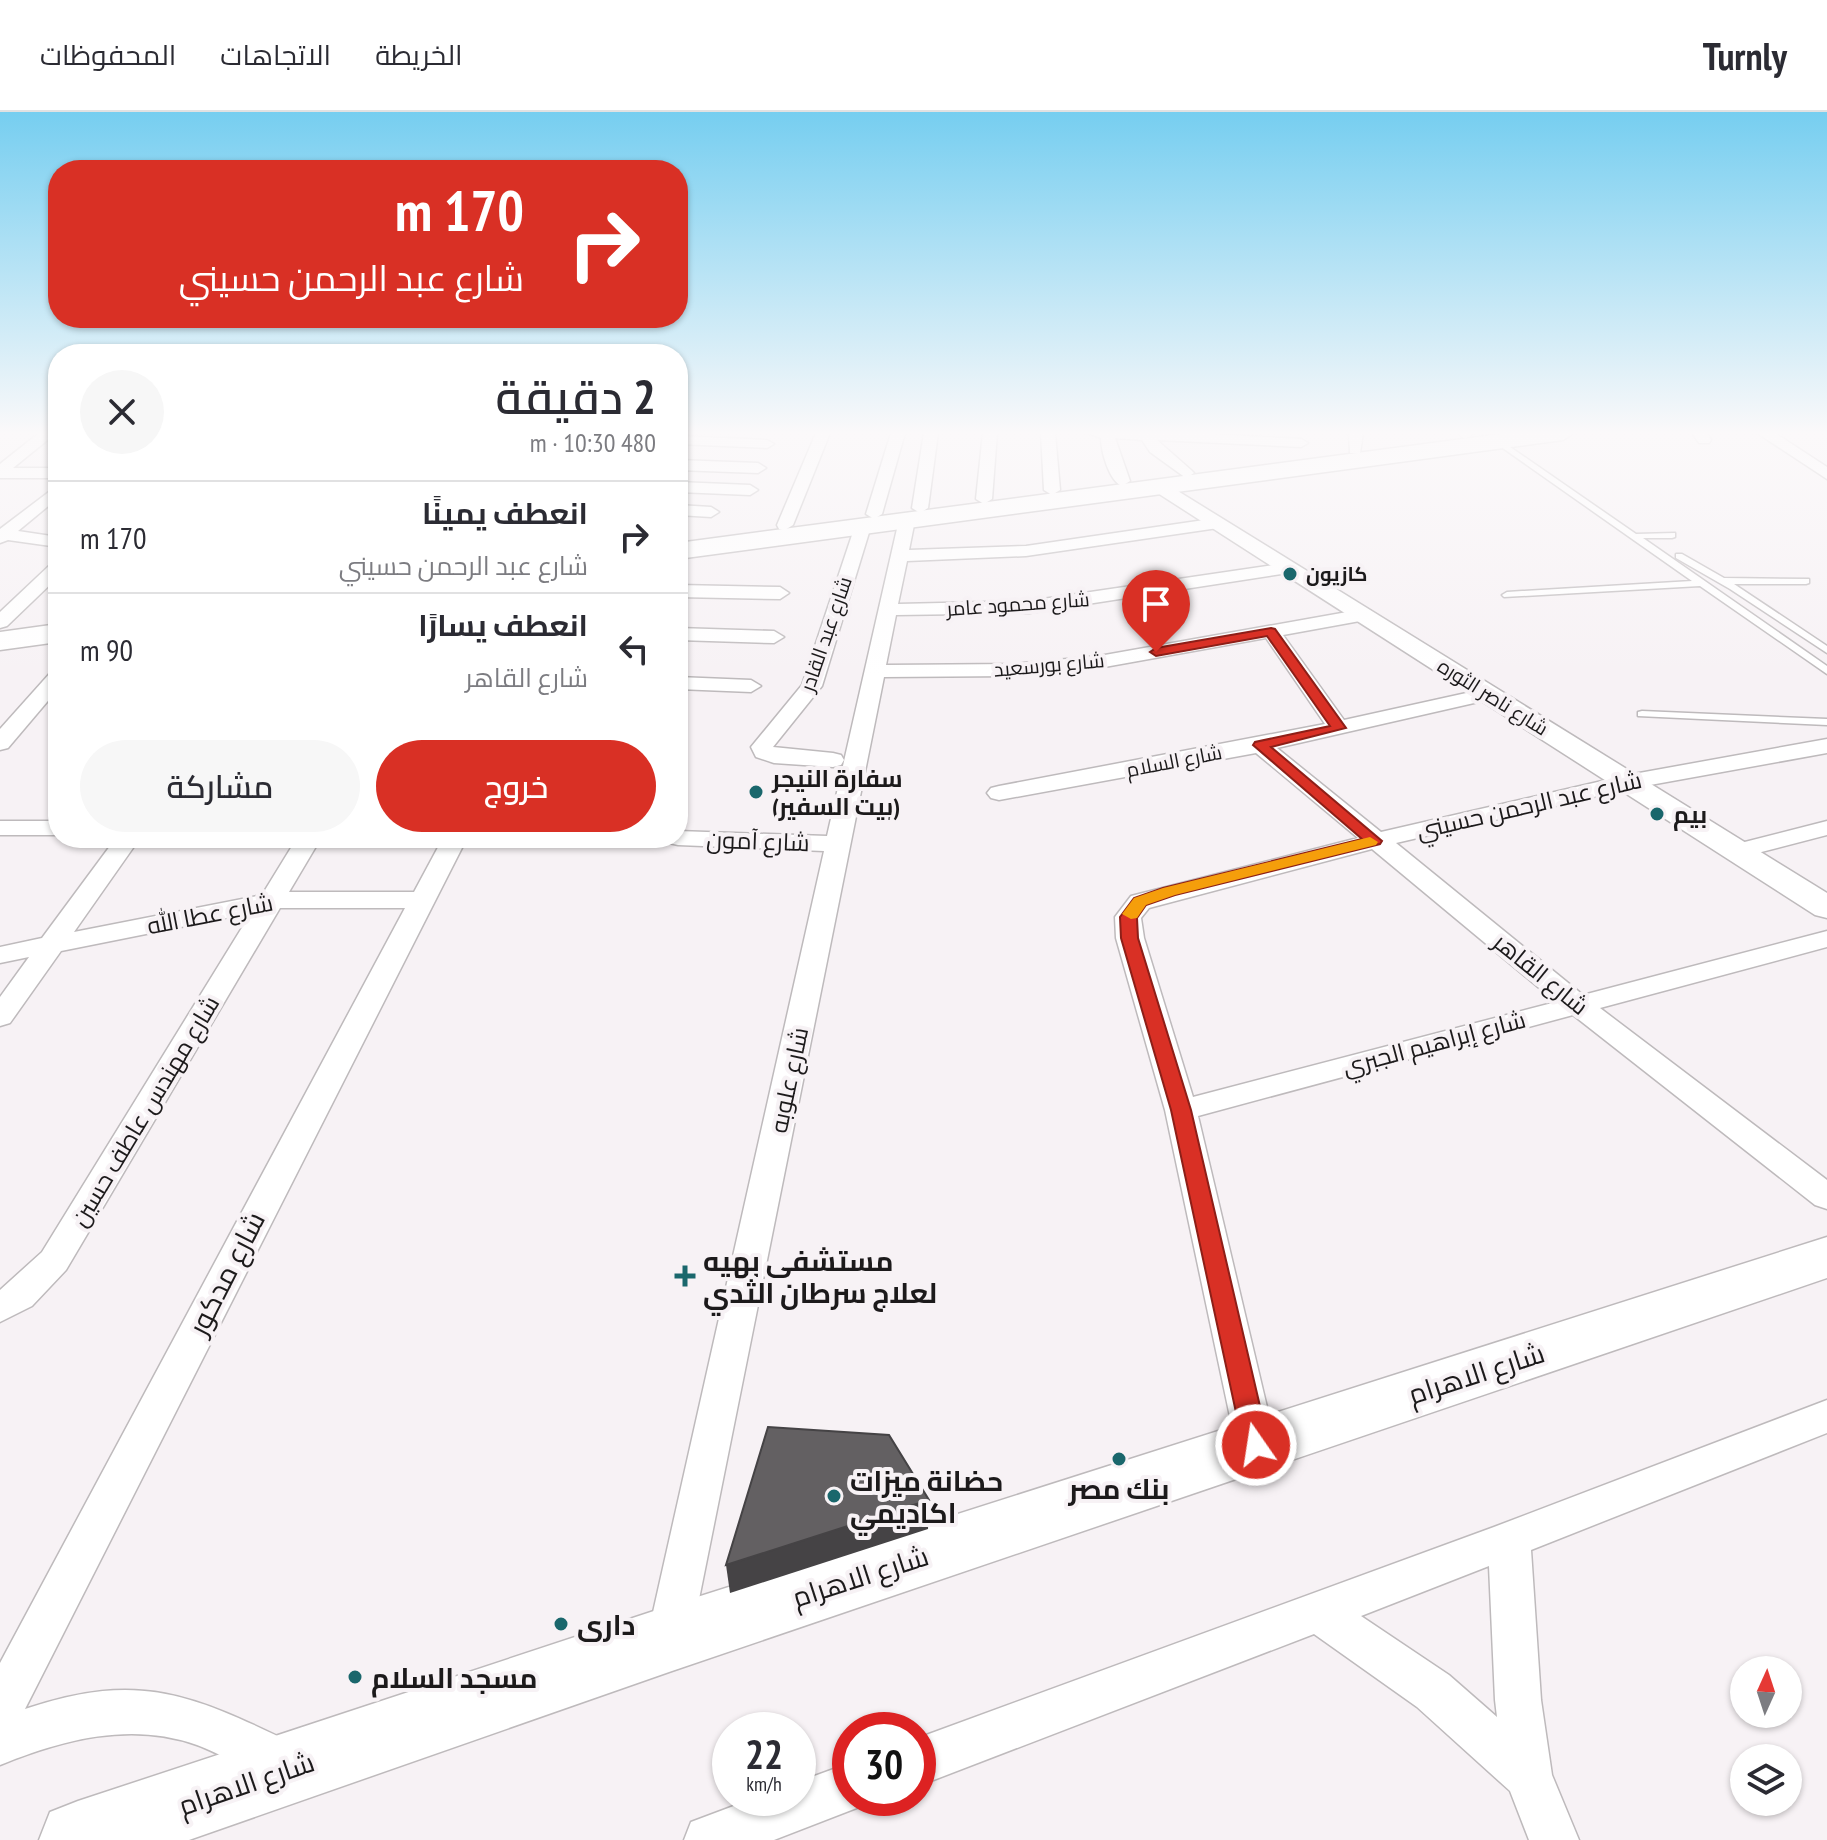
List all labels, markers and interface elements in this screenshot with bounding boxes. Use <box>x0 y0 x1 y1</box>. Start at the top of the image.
text: Turnly <box>1703 31 1787 80</box>
text: المحفوظات <box>40 36 176 73</box>
text: الاتجاهات <box>220 36 331 73</box>
text: الخريطة <box>375 36 463 73</box>
text: 170 m <box>395 174 524 246</box>
icon: right <box>552 192 656 296</box>
text: شارع عبد الرحمن حسيني <box>179 254 524 301</box>
text: 2 دقيقة <box>495 365 656 427</box>
button: close <box>80 370 164 454</box>
text: 480 m · 10:30 <box>530 426 656 459</box>
text: انعطف يمينًا <box>422 493 588 532</box>
icon: right <box>612 515 656 559</box>
text: 170 m <box>80 518 146 557</box>
text: شارع عبد الرحمن حسيني <box>339 549 588 582</box>
place label: كازيون <box>1306 561 1367 587</box>
marker: كازيون <box>1281 565 1299 583</box>
pin <box>1122 570 1190 652</box>
street label: شارع عبد القادر <box>794 573 859 696</box>
icon: arrive <box>1134 582 1178 626</box>
street label: شارع محمود عامر <box>945 586 1091 623</box>
text: انعطف يسارًا <box>418 605 588 644</box>
icon: left <box>612 627 656 671</box>
text: 90 m <box>80 630 133 669</box>
street label: شارع بورسعيد <box>993 647 1106 684</box>
street label: شارع ناصر الثوره <box>1432 653 1553 742</box>
text: شارع القاهر <box>465 661 588 694</box>
street label: شارع السلام <box>1124 739 1224 784</box>
button: مشاركة <box>80 740 360 832</box>
button: خروج <box>376 740 656 832</box>
place label: سفارة النيجر (بيت السفير) <box>771 763 903 822</box>
street label: شارع عبد الرحمن حسيني <box>1413 764 1645 850</box>
marker: سفارة النيجر (بيت السفير) <box>747 783 765 801</box>
place label: بيم <box>1673 799 1707 831</box>
marker: بيم <box>1648 805 1666 823</box>
street label: شارع آمون <box>706 824 810 859</box>
street label: شارع عطا الله <box>144 887 276 942</box>
street label: شارع القاهر <box>1485 925 1595 1022</box>
street label: شارع مهندس عاطف حسين <box>64 990 227 1233</box>
street label: شارع إبراهيم الجبري <box>1339 1004 1530 1085</box>
street label: شارع علوبه <box>763 1024 816 1136</box>
street label: شارع مدكور <box>178 1205 274 1343</box>
place label: مستشفى بهيه لعلاج سرطان الثدي <box>703 1242 937 1316</box>
marker: مستشفى بهيه لعلاج سرطان الثدي <box>674 1265 696 1287</box>
street label: شارع الاهرام <box>1403 1334 1550 1414</box>
position arrow <box>1214 1403 1298 1487</box>
marker: بنك مصر <box>1110 1450 1128 1468</box>
place label: حضانة ميزات اكاديمي <box>850 1462 1003 1536</box>
place label: بنك مصر <box>1068 1470 1169 1507</box>
marker: حضانة ميزات اكاديمي <box>825 1487 843 1505</box>
street label: شارع الاهرام <box>787 1537 934 1617</box>
place label: دارى <box>577 1606 635 1643</box>
marker: دارى <box>552 1615 570 1633</box>
north arrow <box>1730 1656 1802 1728</box>
map controls <box>1730 1656 1802 1816</box>
place label: مسجد السلام <box>371 1659 538 1698</box>
marker: مسجد السلام <box>346 1668 364 1686</box>
speed limit sign: 30 <box>832 1712 936 1816</box>
text: 22 <box>745 1728 783 1780</box>
street label: شارع الاهرام <box>173 1742 320 1825</box>
button: layers <box>1730 1744 1802 1816</box>
text: km/h <box>746 1771 782 1797</box>

